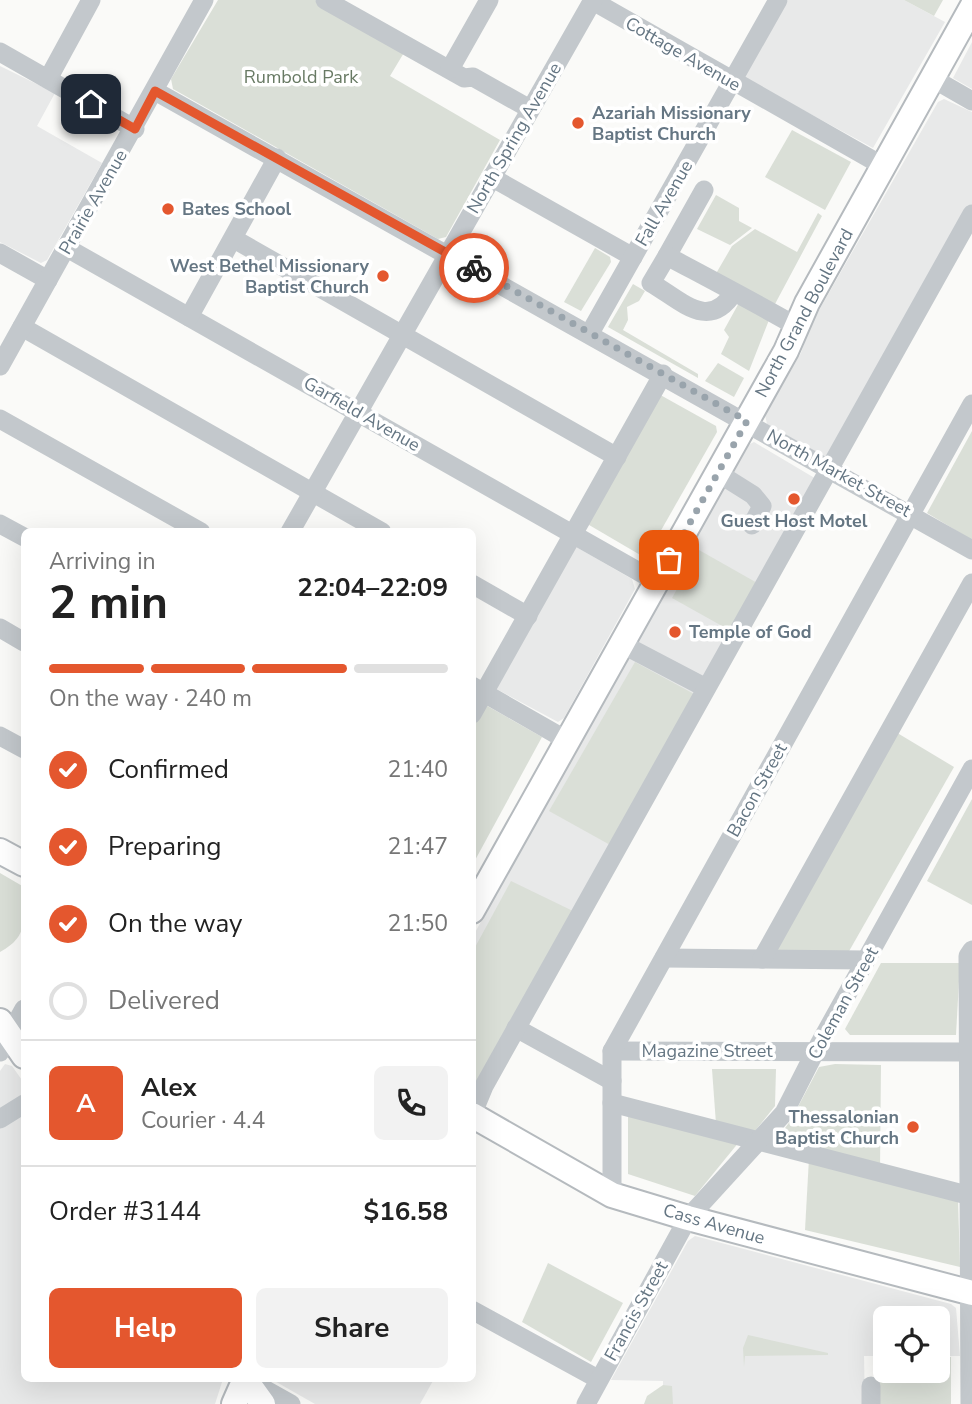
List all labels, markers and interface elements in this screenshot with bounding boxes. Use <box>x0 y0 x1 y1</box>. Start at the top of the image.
street label: Cottage Avenue <box>621 11 745 97</box>
street label: North Spring Avenue <box>461 58 567 218</box>
park label: Rumbold Park <box>244 65 359 89</box>
pin <box>61 74 121 134</box>
icon: home <box>72 85 110 123</box>
place label: Azariah Missionary Baptist Church <box>592 101 751 146</box>
marker: Azariah Missionary Baptist Church <box>570 115 586 131</box>
street label: Prairie Avenue <box>53 145 133 259</box>
street label: Fall Avenue <box>630 156 698 250</box>
place label: Bates School <box>182 197 292 221</box>
marker: Bates School <box>160 201 176 217</box>
street label: North Grand Boulevard <box>749 224 859 402</box>
courier <box>439 233 509 303</box>
icon: bike <box>455 249 493 287</box>
place label: West Bethel Missionary Baptist Church <box>170 254 370 299</box>
marker: West Bethel Missionary Baptist Church <box>375 268 391 284</box>
street label: Garfield Avenue <box>299 371 425 457</box>
street label: North Market Street <box>763 423 916 523</box>
marker: Guest Host Motel <box>786 491 802 507</box>
place label: Guest Host Motel <box>721 509 868 533</box>
pin <box>639 530 699 590</box>
icon: bag <box>650 541 688 579</box>
text: Arriving in <box>49 546 156 577</box>
text: 22:04–22:09 <box>297 570 448 605</box>
text: 2 min <box>49 571 168 634</box>
place label: Temple of God <box>689 620 812 644</box>
marker: Temple of God <box>667 624 683 640</box>
text: On the way · 240 m <box>49 683 252 714</box>
street label: Bacon Street <box>721 738 793 841</box>
icon: check <box>49 751 87 789</box>
text: Confirmed <box>108 752 229 787</box>
text: 21:40 <box>388 754 448 785</box>
icon: check <box>49 828 87 866</box>
text: Preparing <box>108 829 221 864</box>
text: 21:47 <box>388 831 448 862</box>
icon: check <box>49 905 87 943</box>
text: On the way <box>108 906 242 941</box>
text: 21:50 <box>388 908 448 939</box>
street label: Coleman Street <box>802 942 884 1064</box>
text: Delivered <box>108 983 220 1018</box>
street label: Magazine Street <box>641 1039 773 1063</box>
button: phone <box>374 1066 448 1140</box>
text: Alex <box>141 1070 197 1105</box>
text: A <box>76 1086 96 1121</box>
text: Courier · 4.4 <box>141 1105 265 1136</box>
place label: Thessalonian Baptist Church <box>775 1105 899 1150</box>
marker: Thessalonian Baptist Church <box>905 1119 921 1135</box>
text: Order #3144 <box>49 1194 201 1229</box>
text: $16.58 <box>364 1194 448 1229</box>
street label: Cass Avenue <box>660 1198 768 1250</box>
street label: Francis Street <box>599 1256 674 1365</box>
button: Help <box>49 1288 242 1368</box>
button: Share <box>256 1288 448 1368</box>
map controls <box>873 1306 950 1383</box>
button: locate <box>873 1306 950 1383</box>

